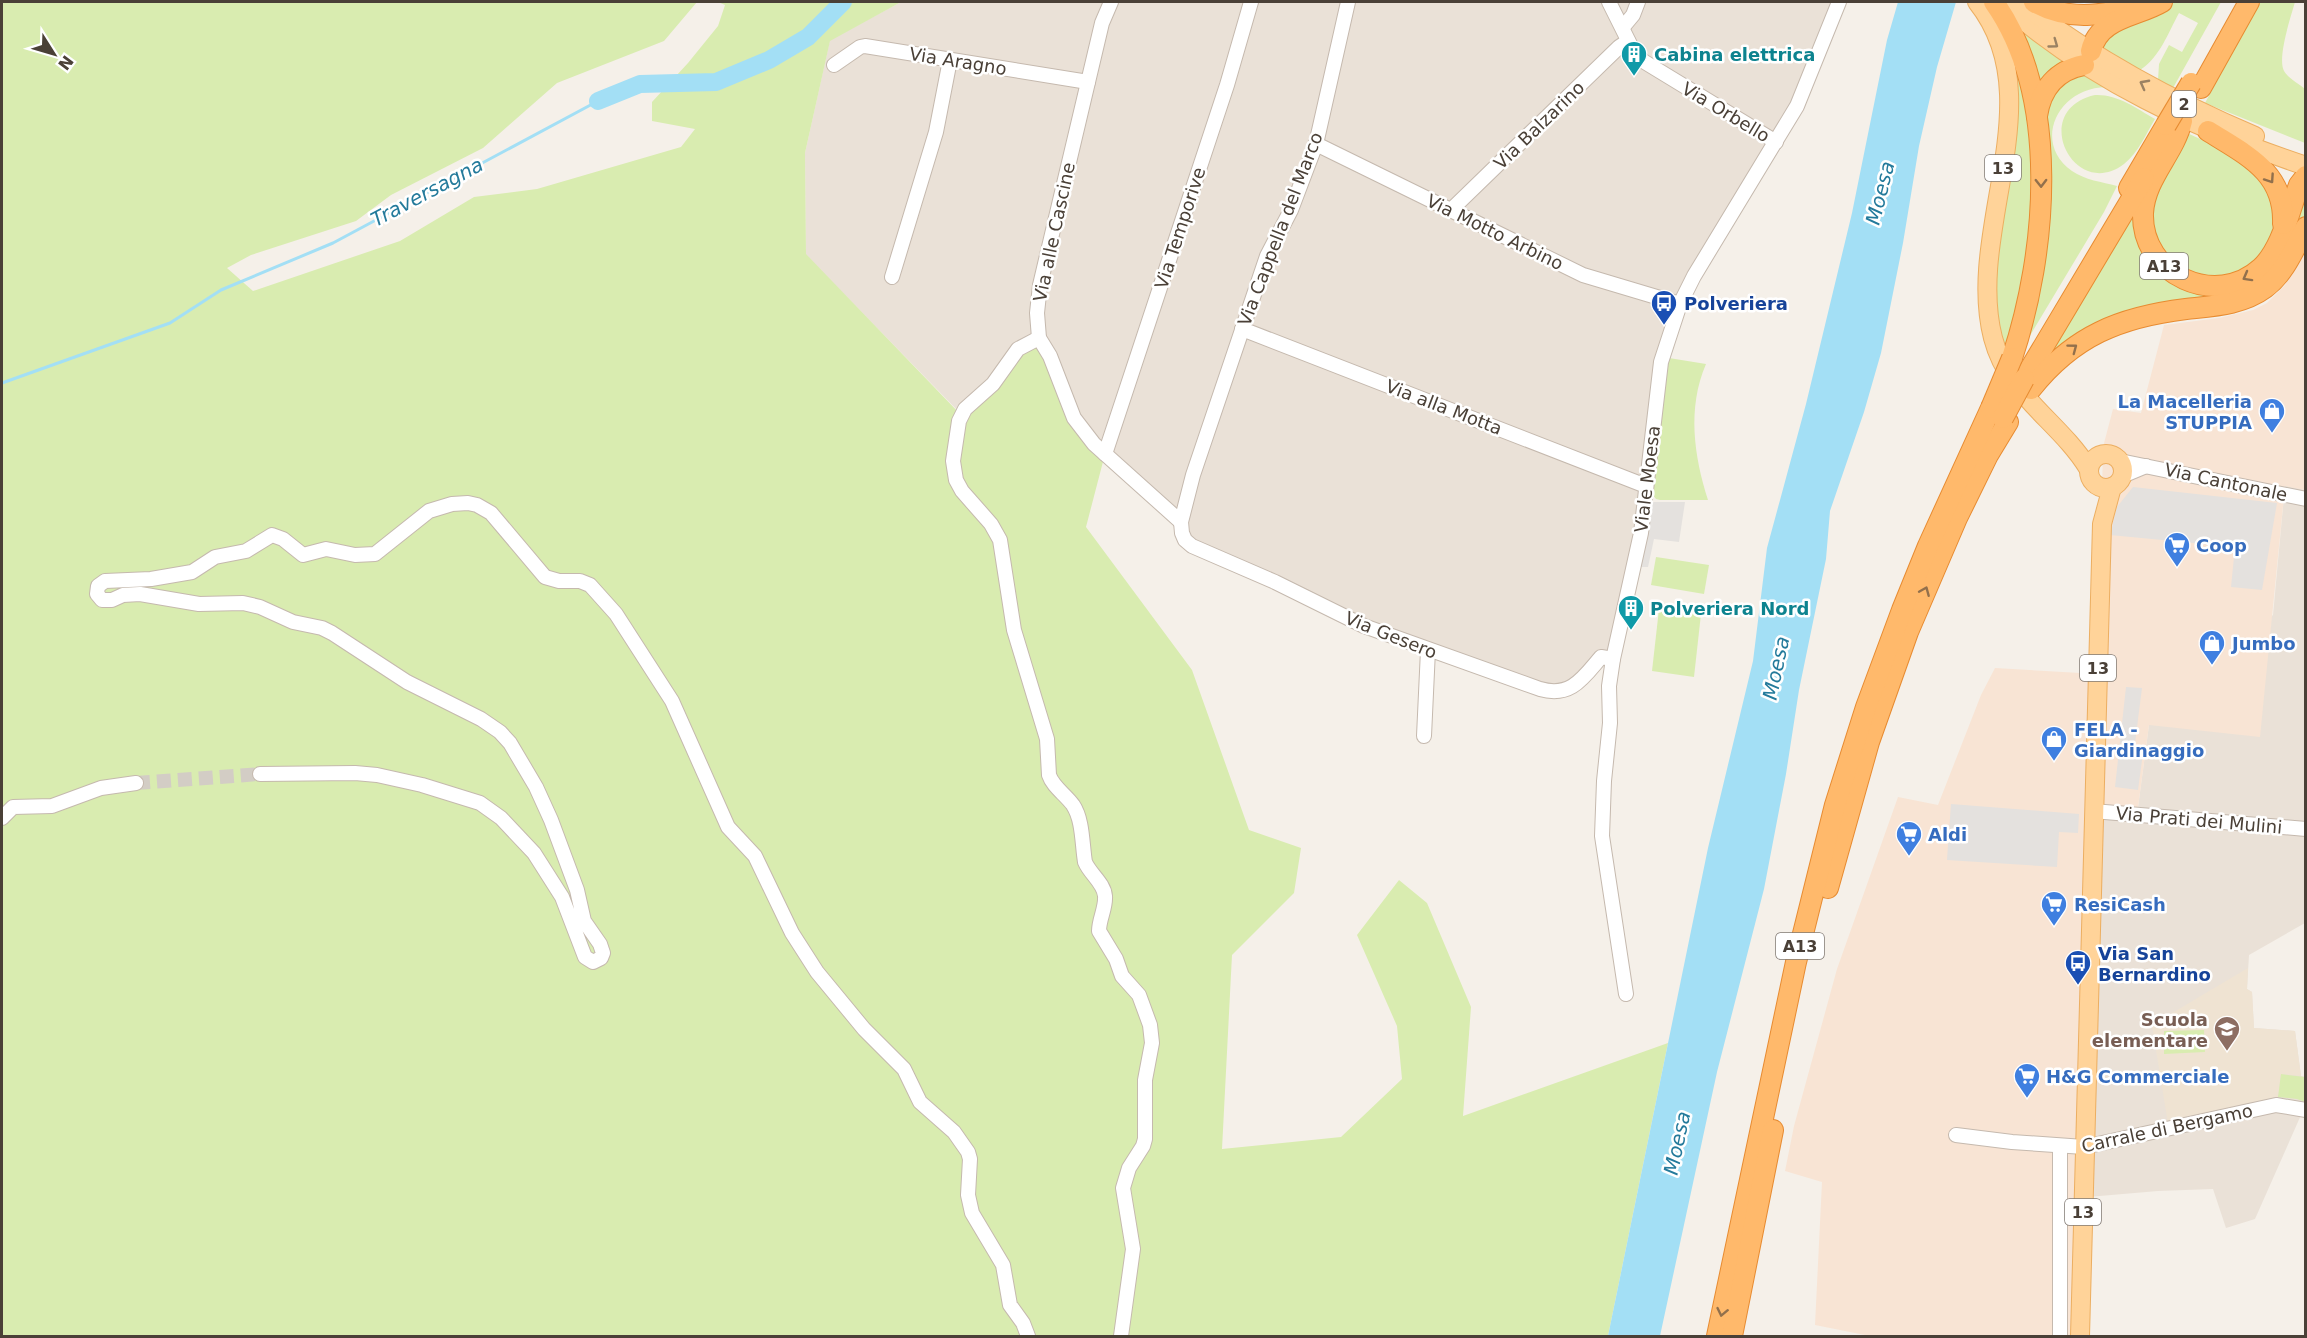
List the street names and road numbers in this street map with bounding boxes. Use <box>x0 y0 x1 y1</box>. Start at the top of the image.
street label: Via Aragno <box>908 43 1008 79</box>
street label: Via Balzarino <box>1489 77 1589 173</box>
street label: Via Orbello <box>1678 78 1774 146</box>
road number: 2 <box>2172 91 2196 117</box>
street label: Via Cappella del Marco <box>1233 129 1327 329</box>
road number: 13 <box>1985 155 2021 181</box>
street label: Via alle Cascine <box>1029 160 1079 304</box>
street label: Via Temporive <box>1150 164 1210 292</box>
street label: Via Motto Arbino <box>1423 190 1567 274</box>
road number: A13 <box>2140 253 2188 279</box>
street label: Via alla Motta <box>1383 375 1505 439</box>
street label: Viale Moesa <box>1630 424 1664 534</box>
street label: Via Cantonale <box>2163 459 2289 505</box>
street label: Via Gesero <box>1342 607 1440 663</box>
road number: 13 <box>2080 655 2116 681</box>
street label: Via Prati dei Mulini <box>2115 802 2283 838</box>
road number: A13 <box>1776 933 1824 959</box>
street label: Carrale di Bergamo <box>2079 1100 2255 1156</box>
road number: 13 <box>2065 1199 2101 1225</box>

